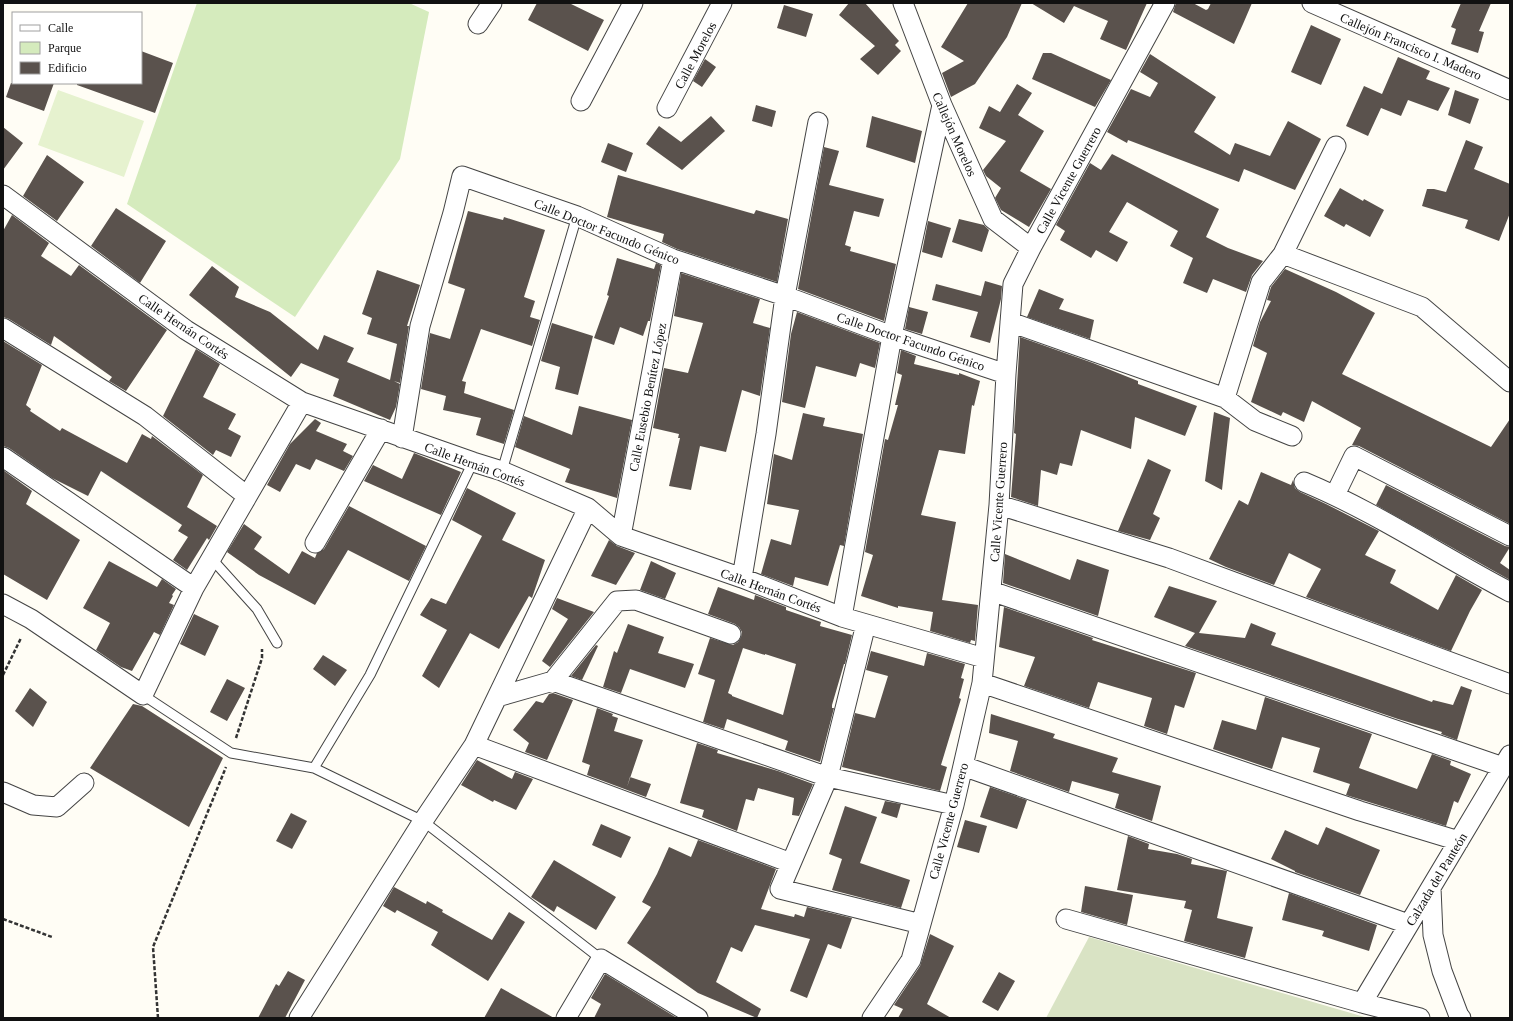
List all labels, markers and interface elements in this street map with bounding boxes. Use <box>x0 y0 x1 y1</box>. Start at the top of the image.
street label: Callejón Francisco I. Madero <box>1338 10 1484 83</box>
legend <box>12 12 142 84</box>
street label: Calle Morelos <box>671 19 719 91</box>
text: Calle <box>48 21 73 35</box>
text: Parque <box>48 41 81 55</box>
text: Edificio <box>48 61 87 75</box>
street label: Callejón Morelos <box>929 90 980 179</box>
street label: Calle Vicente Guerrero <box>1033 124 1104 236</box>
street label: Calle Doctor Facundo Génico <box>532 195 682 268</box>
street label: Calle Hernán Cortés <box>136 291 232 362</box>
street label: Calle Doctor Facundo Génico <box>835 309 987 374</box>
street label: Calle Eusebio Benítez López <box>626 321 669 473</box>
street label: Calle Hernán Cortés <box>422 439 527 490</box>
street label: Calle Vicente Guerrero <box>987 442 1010 563</box>
street label: Calle Hernán Cortés <box>718 565 823 616</box>
street label: Calle Vicente Guerrero <box>926 761 971 881</box>
street label: Calzada del Panteón <box>1403 829 1470 929</box>

